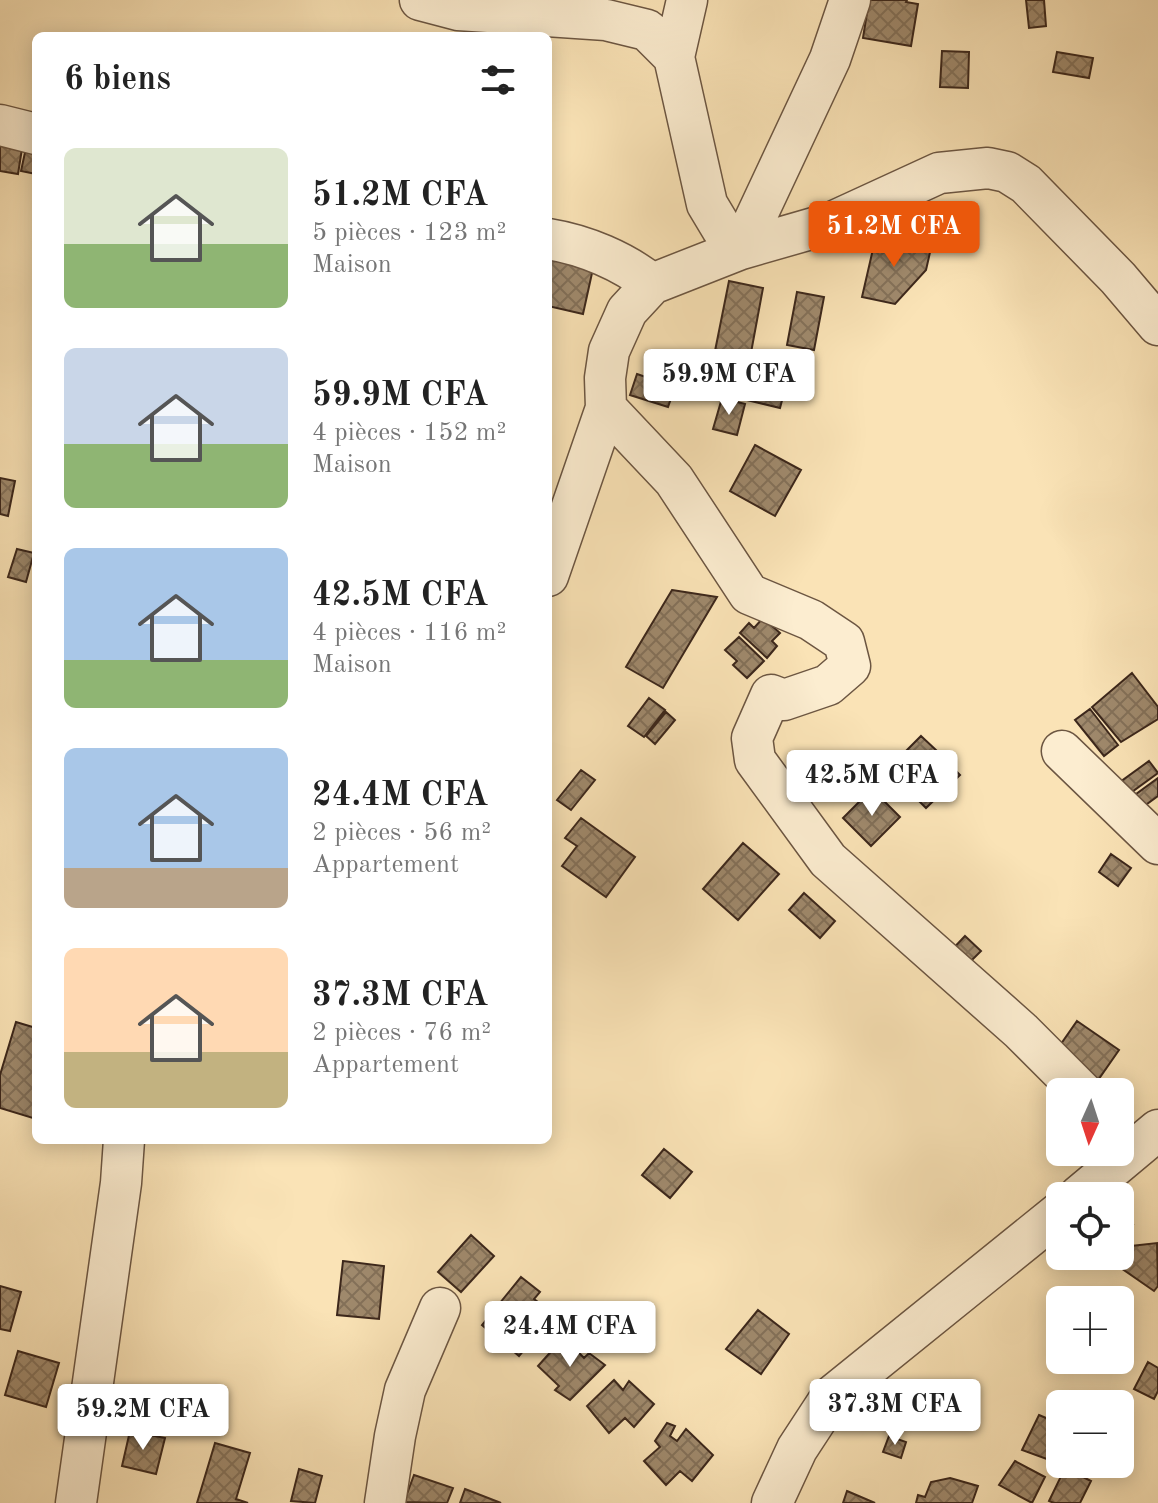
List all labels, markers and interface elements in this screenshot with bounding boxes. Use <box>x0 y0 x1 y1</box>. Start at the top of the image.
icon: filters <box>476 58 520 102</box>
text: 6 biens <box>64 63 171 97</box>
text: 51.2M CFA <box>312 179 488 213</box>
icon: home <box>128 180 224 276</box>
pin: 51.2M CFA <box>802 201 986 269</box>
text: 51.2M CFA <box>827 214 961 240</box>
text: 5 pièces · 123 m² <box>312 220 506 246</box>
text: Maison <box>312 252 392 278</box>
pin: 59.9M CFA <box>637 349 821 417</box>
text: 59.9M CFA <box>662 362 796 388</box>
text: 59.9M CFA <box>312 379 488 413</box>
icon: home <box>128 380 224 476</box>
text: 4 pièces · 152 m² <box>312 420 506 446</box>
text: Maison <box>312 452 392 478</box>
text: 42.5M CFA <box>312 579 488 613</box>
icon: home <box>128 580 224 676</box>
text: 4 pièces · 116 m² <box>312 620 506 646</box>
text: Maison <box>312 652 392 678</box>
pin: 42.5M CFA <box>780 750 964 818</box>
text: 42.5M CFA <box>805 763 939 789</box>
text: 24.4M CFA <box>312 779 488 813</box>
icon: home <box>128 780 224 876</box>
text: 2 pièces · 56 m² <box>312 820 491 846</box>
text: Appartement <box>312 852 459 878</box>
text: 37.3M CFA <box>312 979 488 1013</box>
icon: home <box>128 980 224 1076</box>
text: 2 pièces · 76 m² <box>312 1020 491 1046</box>
text: Appartement <box>312 1052 459 1078</box>
north arrow <box>1046 1078 1134 1166</box>
map controls <box>1046 1078 1134 1478</box>
button: locate <box>1046 1182 1134 1270</box>
button: + <box>1046 1286 1134 1374</box>
pin: 24.4M CFA <box>478 1301 662 1369</box>
text: 24.4M CFA <box>503 1314 637 1340</box>
pin: 37.3M CFA <box>803 1379 987 1447</box>
pin: 59.2M CFA <box>51 1384 235 1452</box>
button: − <box>1046 1390 1134 1478</box>
text: 37.3M CFA <box>828 1392 962 1418</box>
text: 59.2M CFA <box>76 1397 210 1423</box>

